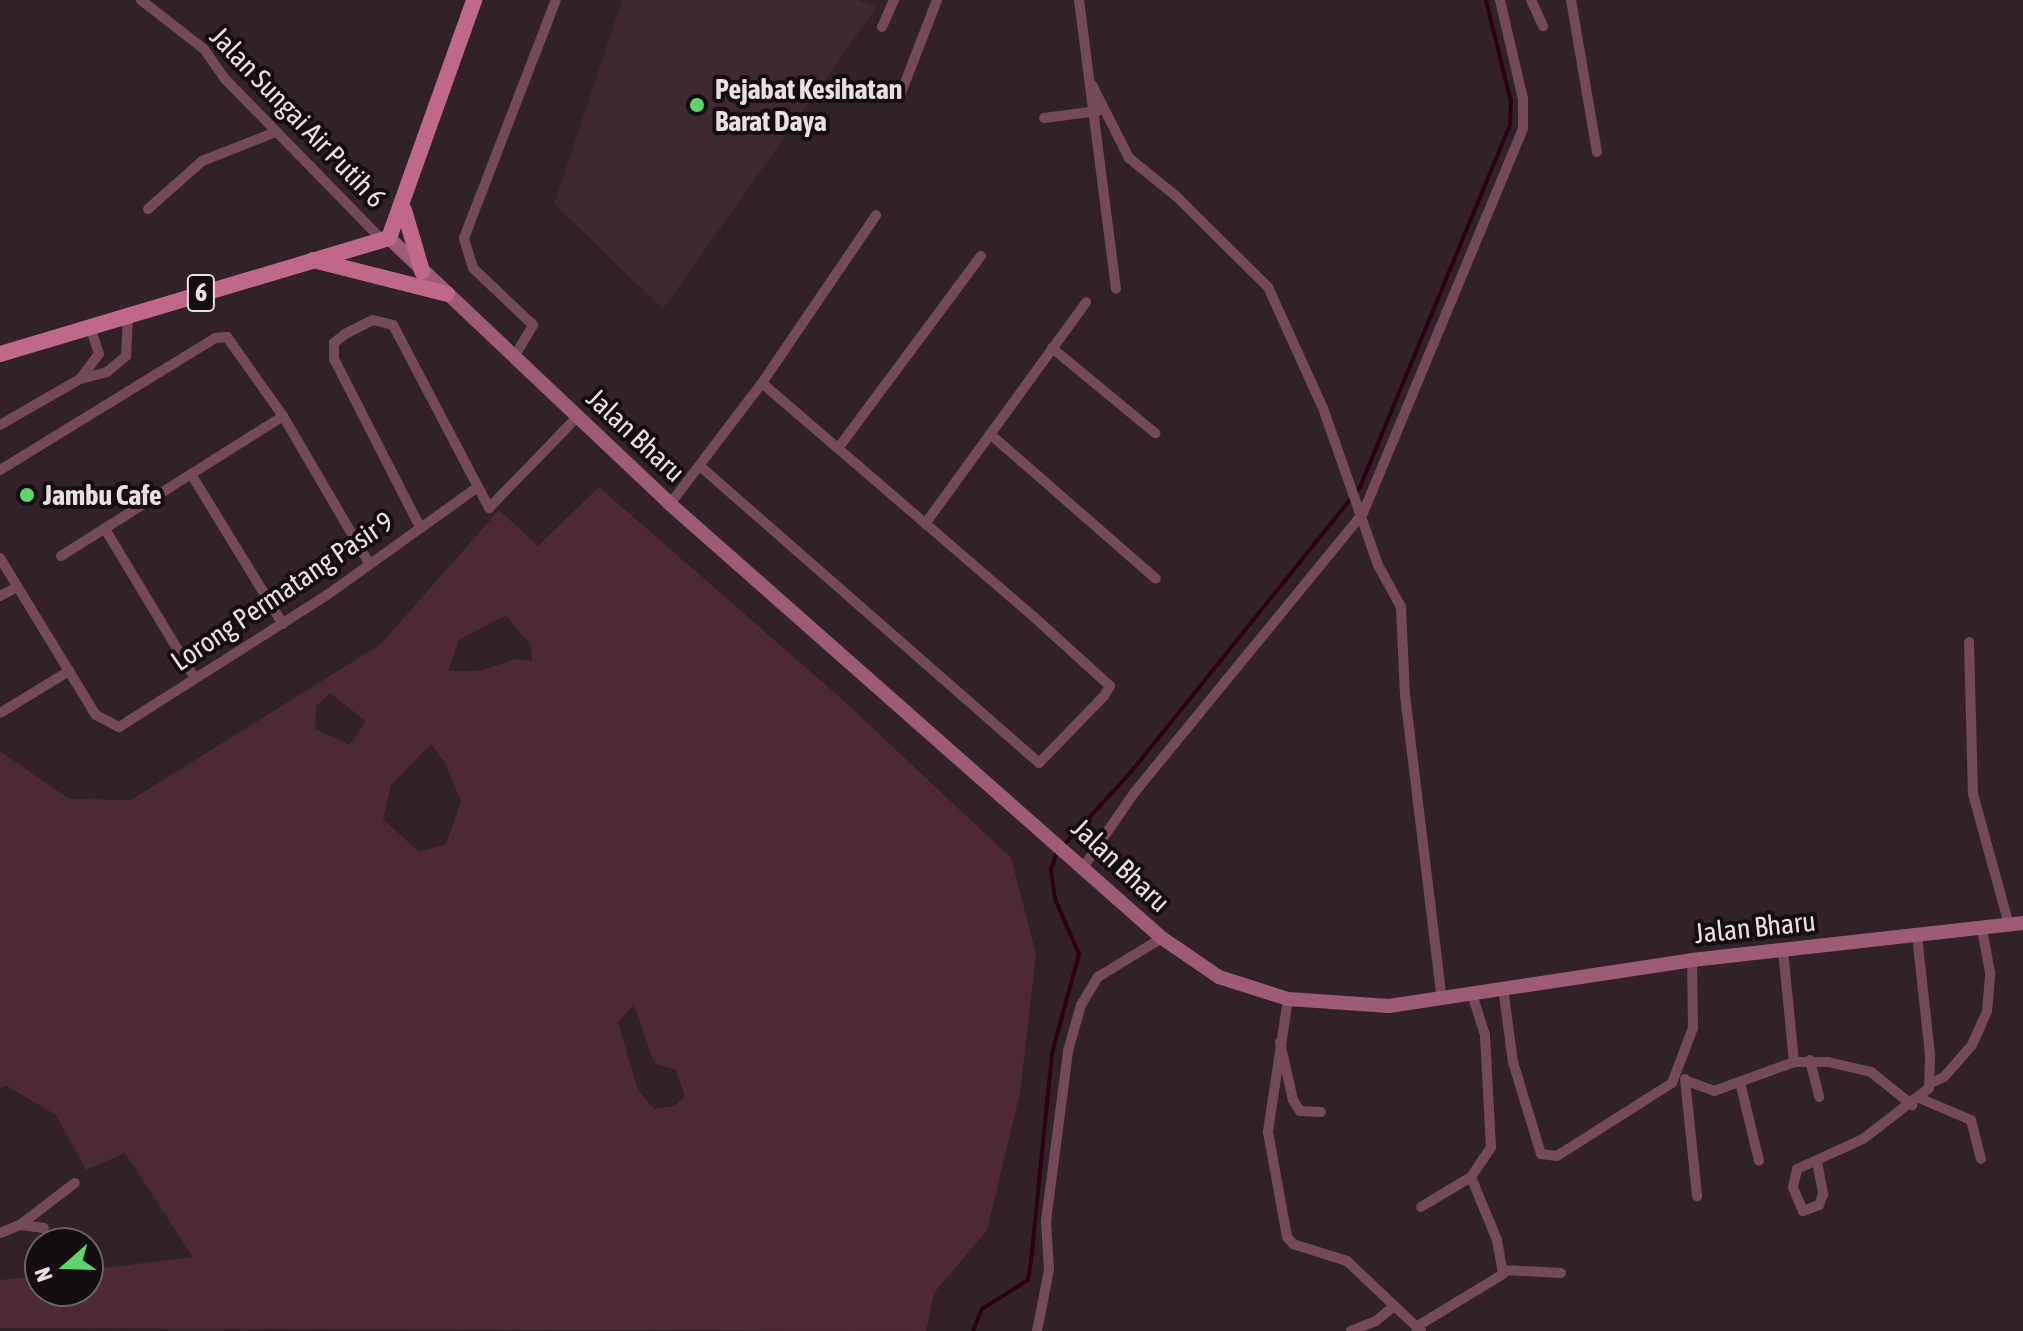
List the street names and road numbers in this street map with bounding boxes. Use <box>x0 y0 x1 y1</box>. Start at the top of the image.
street label: Jalan Sungai Air Putih 6 <box>203 20 393 214</box>
road number: 6 <box>185 271 217 315</box>
street label: Jalan Bharu <box>580 381 692 489</box>
street label: Lorong Permatang Pasir 9 <box>165 504 399 678</box>
street label: Jalan Bharu <box>1065 811 1177 919</box>
street label: Jalan Bharu <box>1693 904 1817 950</box>

